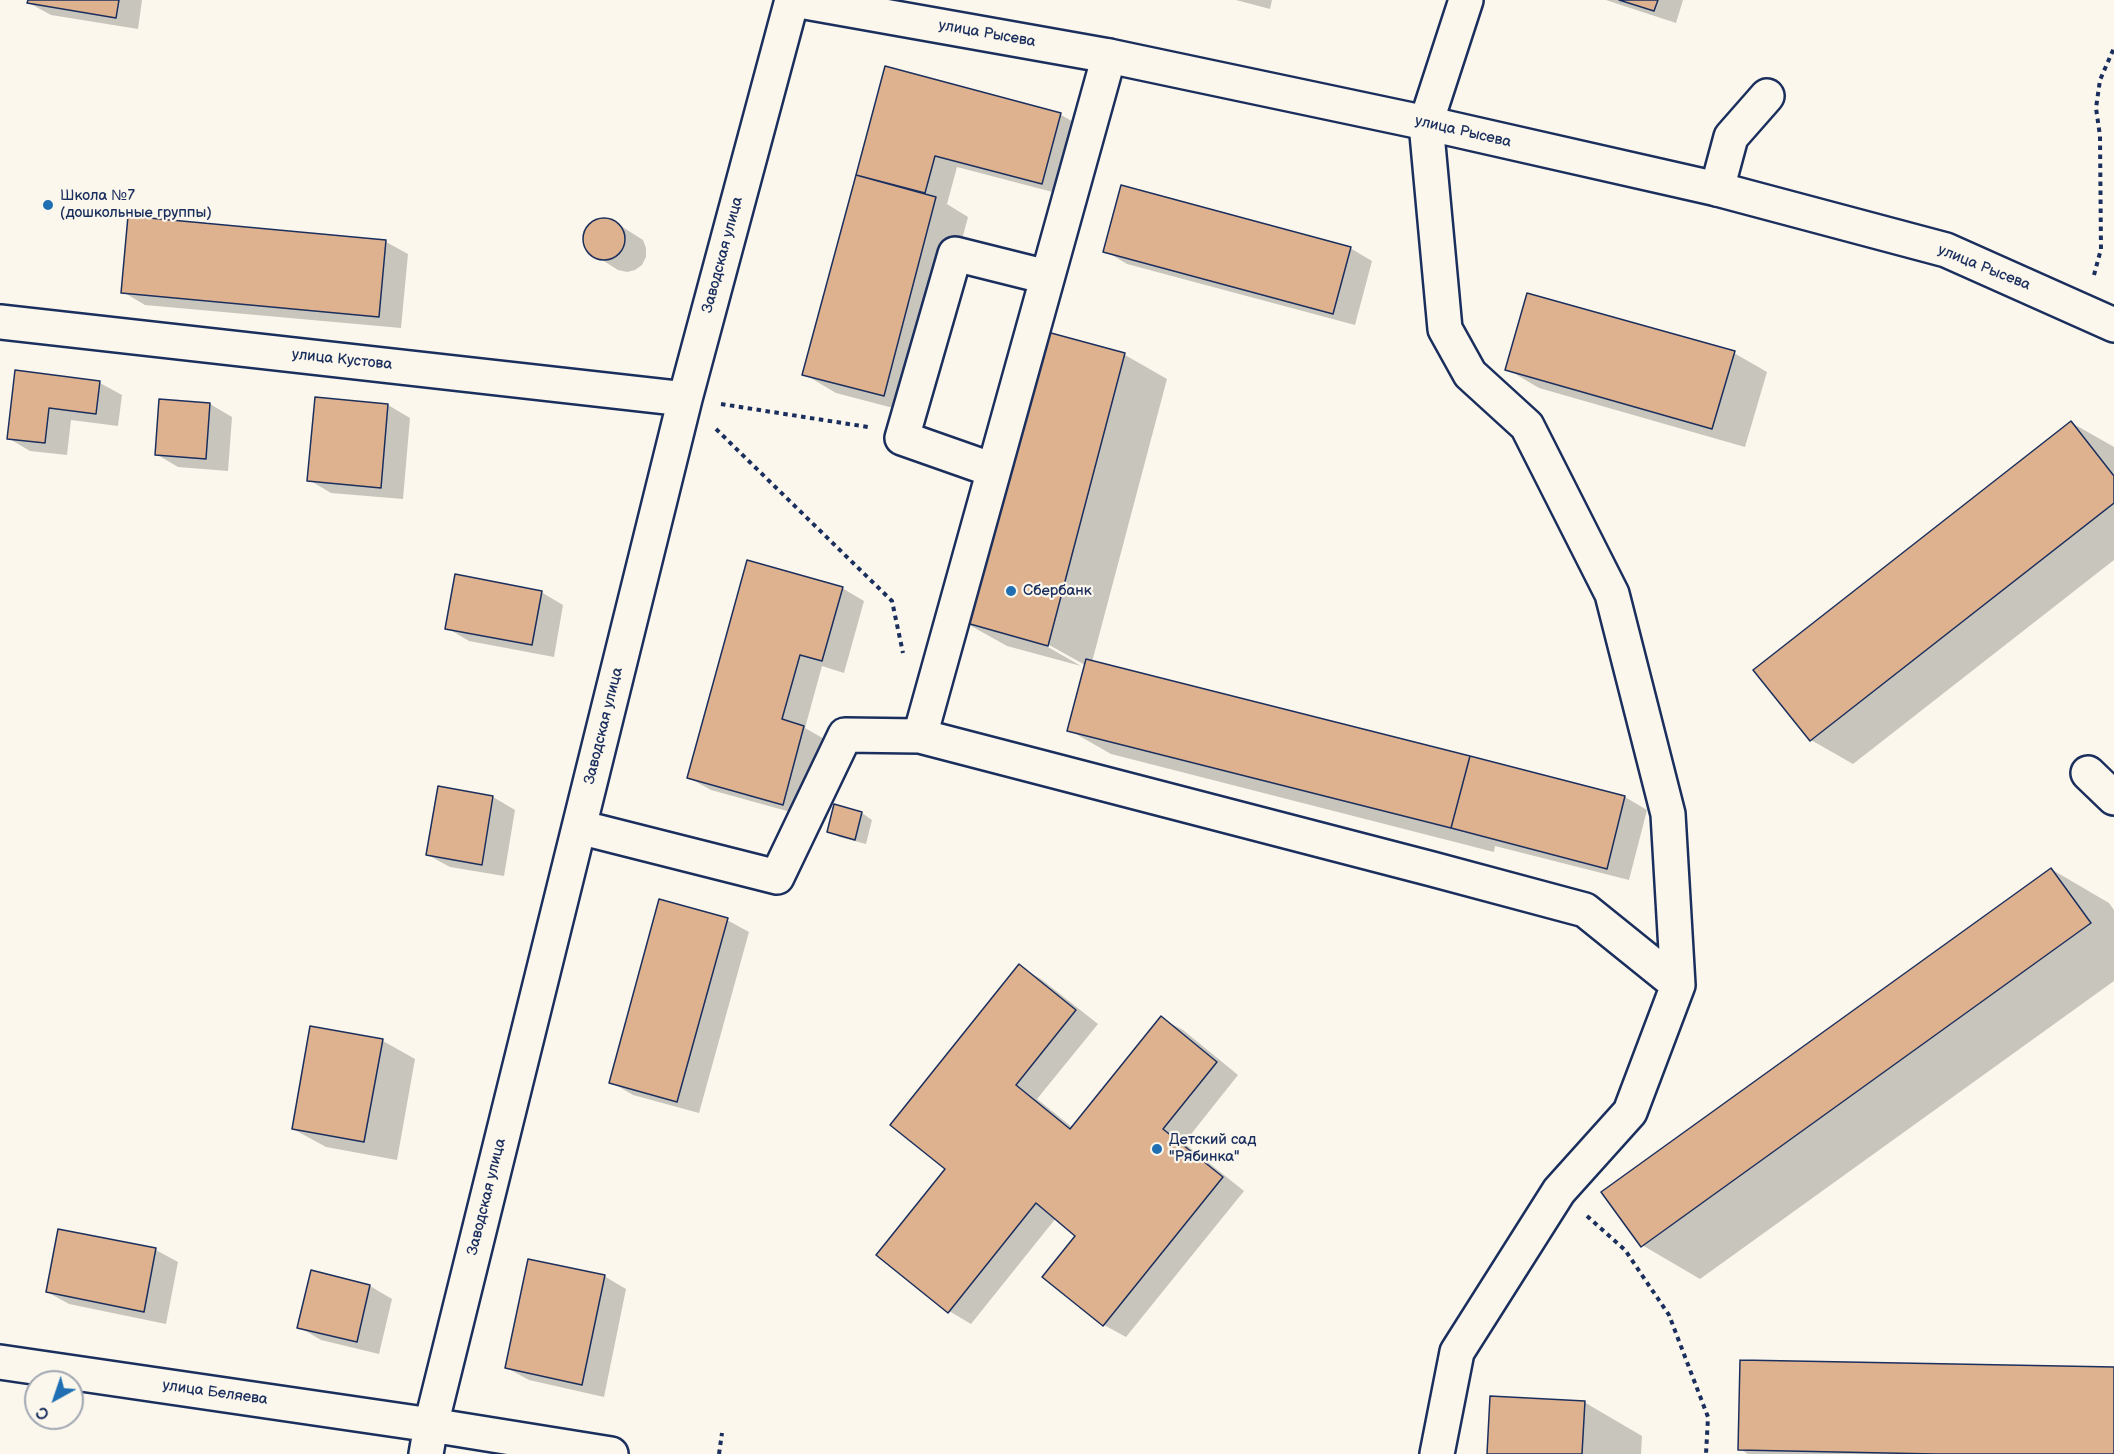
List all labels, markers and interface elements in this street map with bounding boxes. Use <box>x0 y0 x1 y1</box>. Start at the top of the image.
street label: улица Рысева <box>937 17 1037 51</box>
street label: улица Рысева <box>1413 112 1513 152</box>
place label: Школа №7 (дошкольные группы) <box>60 187 212 222</box>
street label: Заводская улица <box>699 195 747 315</box>
marker: Школа №7 (дошкольные группы) <box>41 198 55 212</box>
street label: улица Рысева <box>1935 241 2033 295</box>
street label: улица Кустова <box>291 346 393 374</box>
place label: Сбербанк <box>1023 582 1092 600</box>
marker: Сбербанк <box>1004 584 1018 598</box>
street label: Заводская улица <box>581 666 627 786</box>
place label: Детский сад "Рябинка" <box>1169 1131 1256 1166</box>
street label: Заводская улица <box>464 1137 510 1257</box>
marker: Детский сад "Рябинка" <box>1150 1142 1164 1156</box>
north arrow <box>24 1370 84 1430</box>
street label: улица Беляева <box>161 1377 269 1409</box>
text: С <box>33 1402 54 1423</box>

